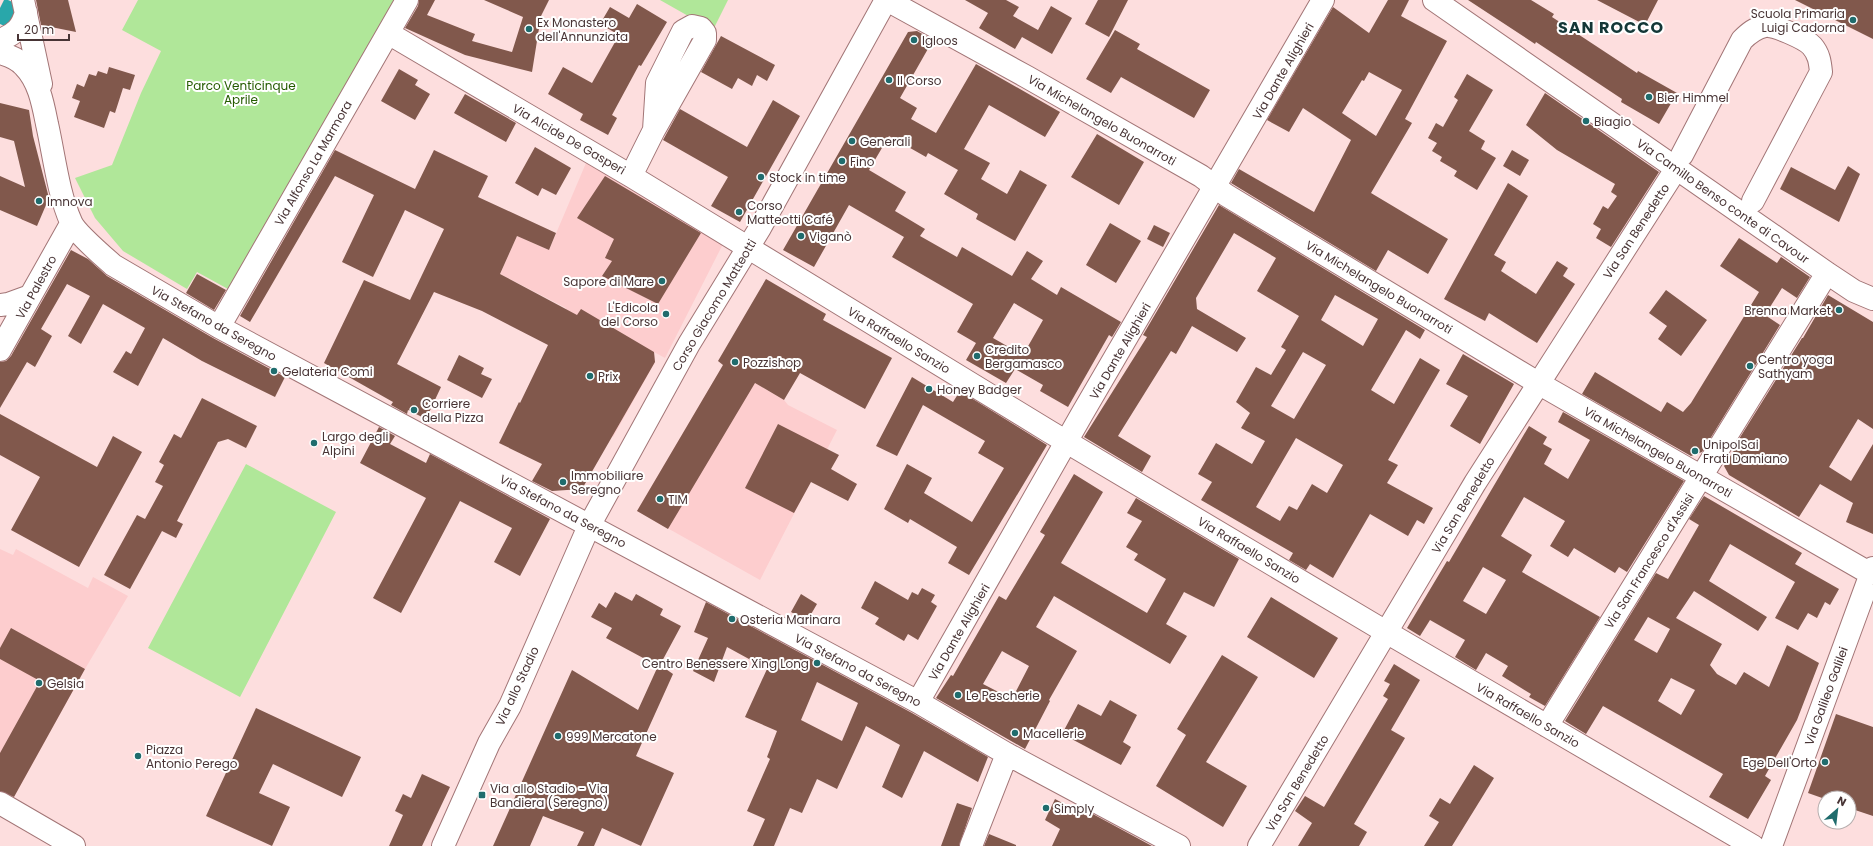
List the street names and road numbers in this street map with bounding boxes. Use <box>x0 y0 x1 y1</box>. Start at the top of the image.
street label: Via Dante Alighieri <box>1248 19 1318 123</box>
street label: Via Michelangelo Buonarroti <box>1025 70 1179 170</box>
street label: Via Alfonso La Marmora <box>270 97 356 229</box>
street label: Via Alcide De Gasperi <box>509 100 629 178</box>
street label: Via Camillo Benso conte di Cavour <box>1633 135 1813 268</box>
street label: Via San Benedetto <box>1599 180 1673 282</box>
street label: Corso Giacomo Matteotti <box>668 236 760 374</box>
street label: Via Michelangelo Buonarroti <box>1302 236 1456 338</box>
street label: Via Palestro <box>11 252 61 322</box>
street label: Via Stefano da Seregno <box>148 281 280 365</box>
street label: Via Dante Alighieri <box>1085 299 1155 403</box>
street label: Via Raffaello Sanzio <box>844 303 954 378</box>
street label: Via Michelangelo Buonarroti <box>1581 402 1735 502</box>
street label: Via San Benedetto <box>1427 453 1499 557</box>
street label: Via Stefano da Seregno <box>497 470 630 552</box>
street label: Via San Francesco d'Assisi <box>1600 490 1698 632</box>
street label: Via Raffaello Sanzio <box>1194 513 1304 588</box>
street label: Via Dante Alighieri <box>924 580 994 684</box>
street label: Via Stefano da Seregno <box>792 629 925 711</box>
street label: Via allo Stadio <box>491 643 543 728</box>
street label: Via Galileo Galilei <box>1800 644 1852 748</box>
street label: Via Raffaello Sanzio <box>1473 678 1583 752</box>
street label: Via San Benedetto <box>1261 731 1333 835</box>

